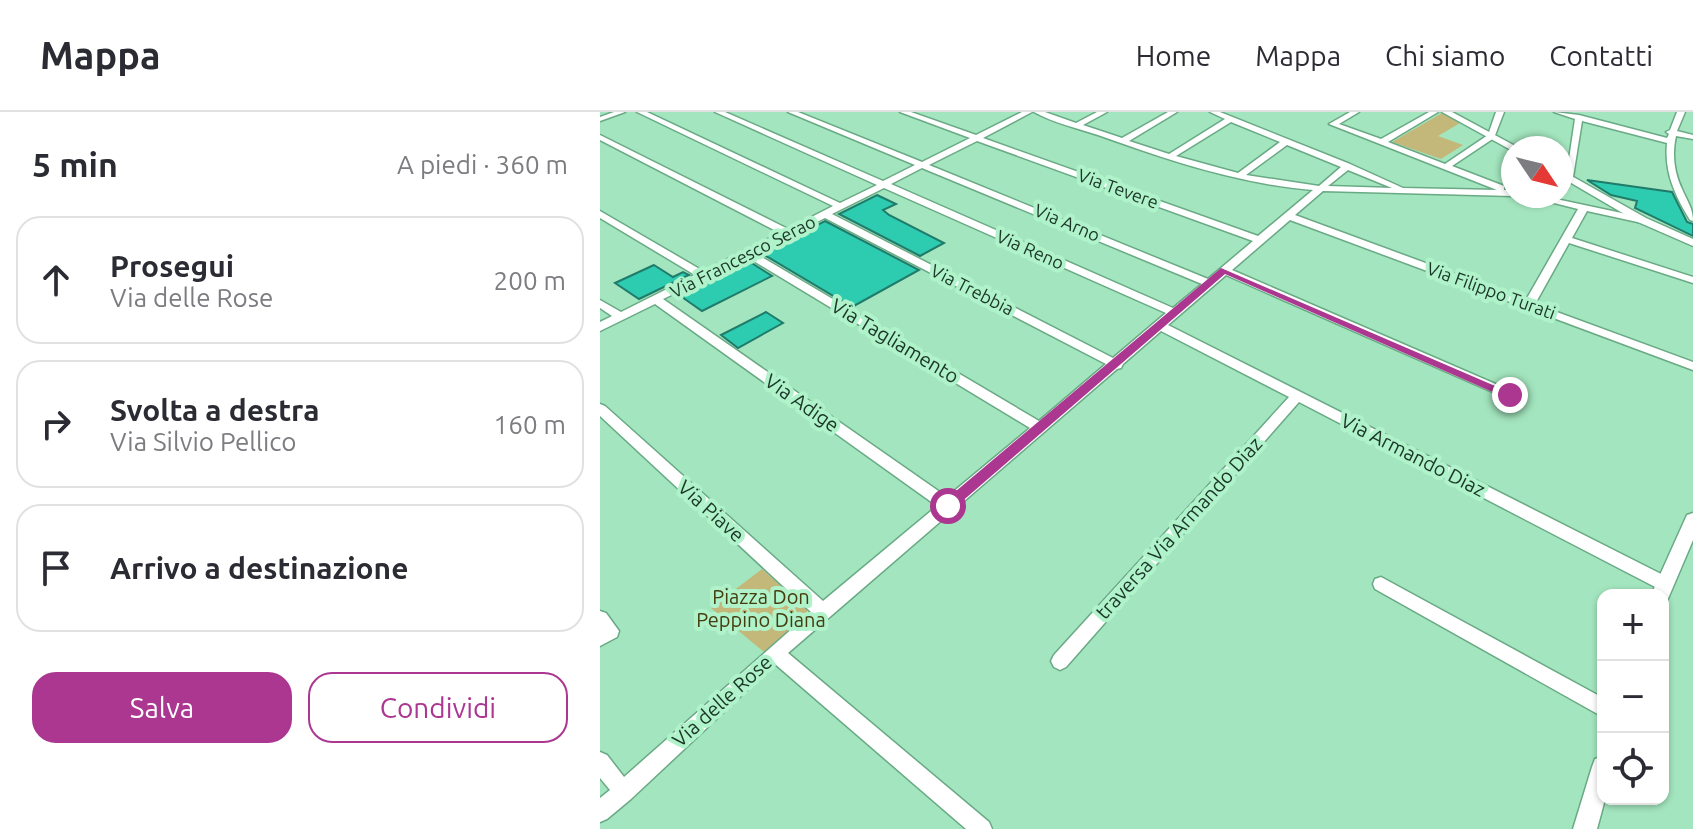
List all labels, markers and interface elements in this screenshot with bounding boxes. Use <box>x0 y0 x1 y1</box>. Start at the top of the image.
text: Mappa <box>40 34 161 76</box>
text: Home <box>1136 40 1211 71</box>
text: Mappa <box>1255 40 1341 71</box>
text: Chi siamo <box>1385 40 1505 71</box>
text: Contatti <box>1549 40 1653 71</box>
north arrow <box>1501 136 1573 208</box>
text: 5 min <box>32 145 118 183</box>
text: A piedi · 360 m <box>397 150 568 179</box>
street label: Via Tevere <box>1075 164 1161 212</box>
street label: Via Arno <box>1032 199 1103 245</box>
street label: Via Francesco Serao <box>667 211 818 301</box>
street label: Via Reno <box>994 225 1067 273</box>
text: Prosegui <box>110 249 234 283</box>
street label: Via Filippo Turati <box>1424 257 1559 323</box>
icon: ahead <box>34 258 78 302</box>
street label: Via Trebbia <box>928 260 1017 319</box>
text: 200 m <box>494 266 566 295</box>
text: Via delle Rose <box>110 283 273 312</box>
street label: Via Tagliamento <box>827 293 963 388</box>
street label: Via Adige <box>761 369 844 436</box>
route end <box>1492 377 1528 413</box>
text: Svolta a destra <box>110 393 319 427</box>
icon: right <box>34 402 78 446</box>
street label: Via Armando Diaz <box>1337 408 1489 501</box>
text: 160 m <box>494 410 566 439</box>
text: Via Silvio Pellico <box>110 427 296 456</box>
street label: traversa Via Armando Diaz <box>1091 432 1266 623</box>
street label: Via Piave <box>674 475 749 546</box>
route start <box>930 488 966 524</box>
icon: arrive <box>34 546 78 590</box>
text: Arrivo a destinazione <box>110 551 408 585</box>
park label: Piazza Don Peppino Diana <box>696 585 826 631</box>
map controls <box>1597 589 1669 805</box>
button: + <box>1597 589 1669 661</box>
street label: Via delle Rose <box>667 650 776 751</box>
button: − <box>1597 661 1669 733</box>
button: Salva <box>32 672 292 743</box>
button: Condividi <box>308 672 568 743</box>
button: locate <box>1597 733 1669 805</box>

